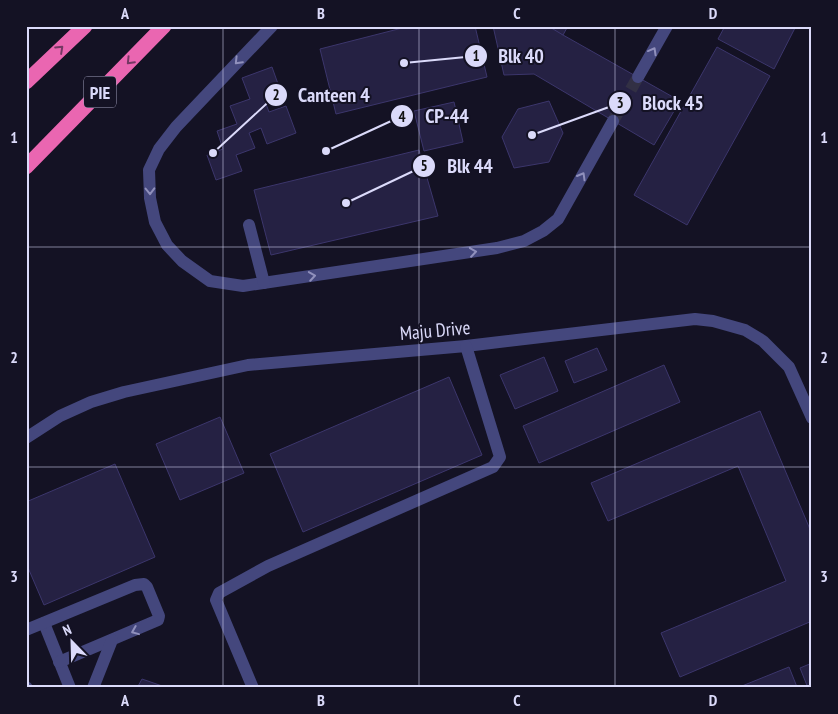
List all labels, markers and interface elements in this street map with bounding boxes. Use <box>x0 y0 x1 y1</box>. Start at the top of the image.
text: A <box>120 3 130 23</box>
text: B <box>317 3 325 23</box>
text: C <box>513 3 521 23</box>
text: D <box>709 3 718 23</box>
callout: Blk 40 <box>463 38 554 73</box>
text: Blk 40 <box>498 43 544 69</box>
one-way arrow <box>55 46 64 55</box>
text: 1 <box>472 46 480 65</box>
one-way arrow <box>646 48 656 57</box>
one-way arrow <box>127 56 136 65</box>
one-way arrow <box>235 56 244 65</box>
road number: PIE <box>84 76 116 108</box>
callout: Canteen 4 <box>263 77 380 112</box>
text: Canteen 4 <box>298 82 370 108</box>
text: 2 <box>272 85 280 104</box>
callout: Block 45 <box>607 86 714 121</box>
text: Block 45 <box>642 90 704 116</box>
text: 3 <box>616 93 624 112</box>
callout: CP-44 <box>390 99 479 134</box>
text: CP-44 <box>425 103 469 129</box>
text: 4 <box>398 107 406 126</box>
text: 1 <box>10 127 18 147</box>
text: 1 <box>820 127 828 147</box>
callout: Blk 44 <box>412 148 503 183</box>
text: Blk 44 <box>447 153 493 179</box>
text: 5 <box>420 156 428 175</box>
one-way arrow <box>576 173 586 182</box>
one-way arrow <box>145 188 155 195</box>
one-way arrow <box>469 247 477 258</box>
one-way arrow <box>309 271 317 282</box>
street label: Maju Drive <box>399 315 471 345</box>
text: 2 <box>10 347 18 367</box>
text: 2 <box>820 347 828 367</box>
text: 3 <box>10 566 18 586</box>
text: 3 <box>820 566 828 586</box>
north arrow <box>48 616 98 666</box>
text: N <box>60 620 74 640</box>
one-way arrow <box>131 624 140 635</box>
text: A <box>120 690 130 710</box>
text: B <box>317 690 325 710</box>
text: C <box>513 690 521 710</box>
text: D <box>709 690 718 710</box>

